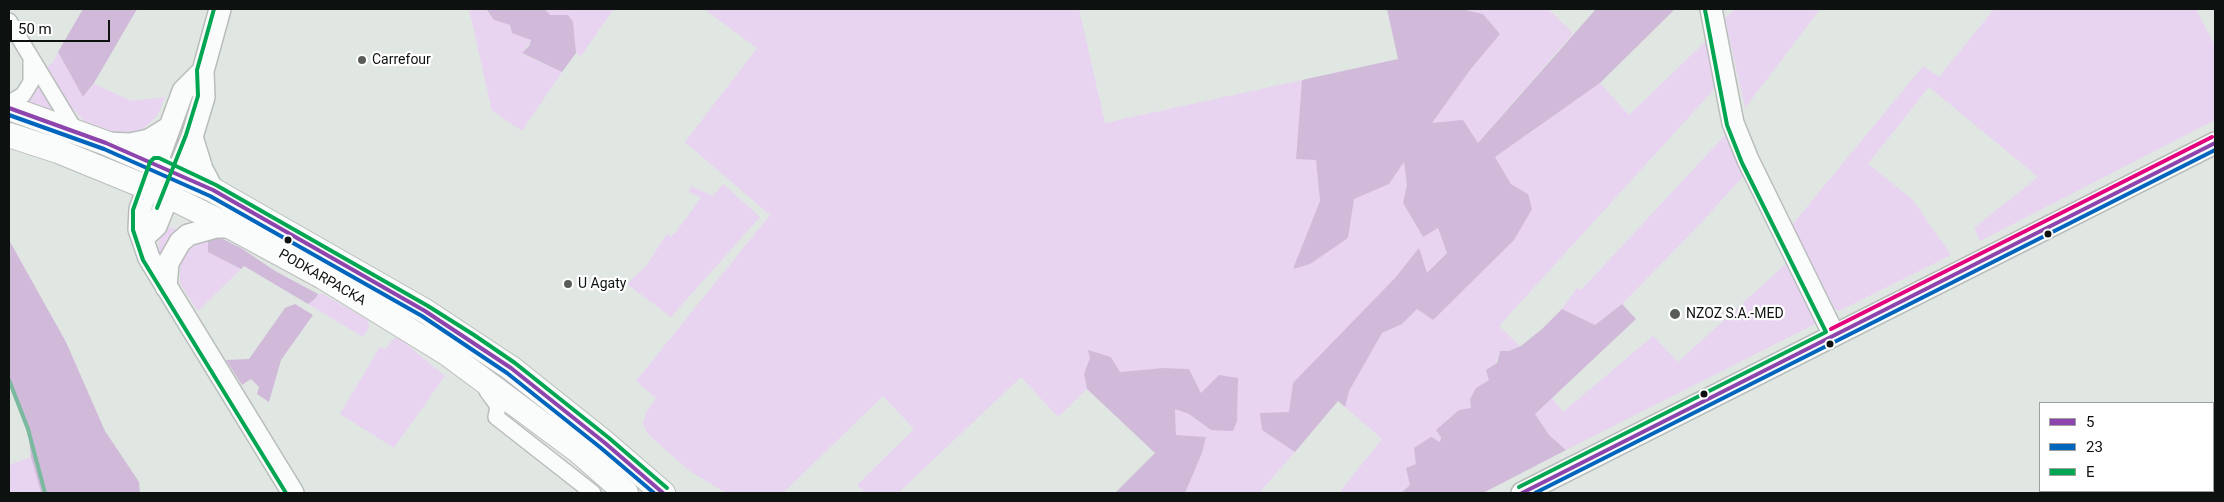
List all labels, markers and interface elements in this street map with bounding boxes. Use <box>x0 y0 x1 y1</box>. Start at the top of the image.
scale bar <box>12 10 112 42</box>
text: 50 m <box>18 20 52 38</box>
place label: Carrefour <box>372 52 431 68</box>
marker: Carrefour <box>356 54 368 66</box>
unlabelled marker <box>2043 229 2053 239</box>
unlabelled marker <box>283 235 293 245</box>
street label: PODKARPACKA <box>275 246 369 310</box>
place label: U Agaty <box>578 276 626 292</box>
marker: U Agaty <box>562 278 574 290</box>
place label: NZOZ S.A.-MED <box>1686 306 1784 322</box>
marker: NZOZ S.A.-MED <box>1668 307 1682 321</box>
unlabelled marker <box>1825 339 1835 349</box>
unlabelled marker <box>1699 389 1709 399</box>
legend <box>2039 402 2214 492</box>
text: 5 <box>2086 413 2094 431</box>
text: 23 <box>2086 438 2103 456</box>
text: E <box>2086 463 2095 481</box>

